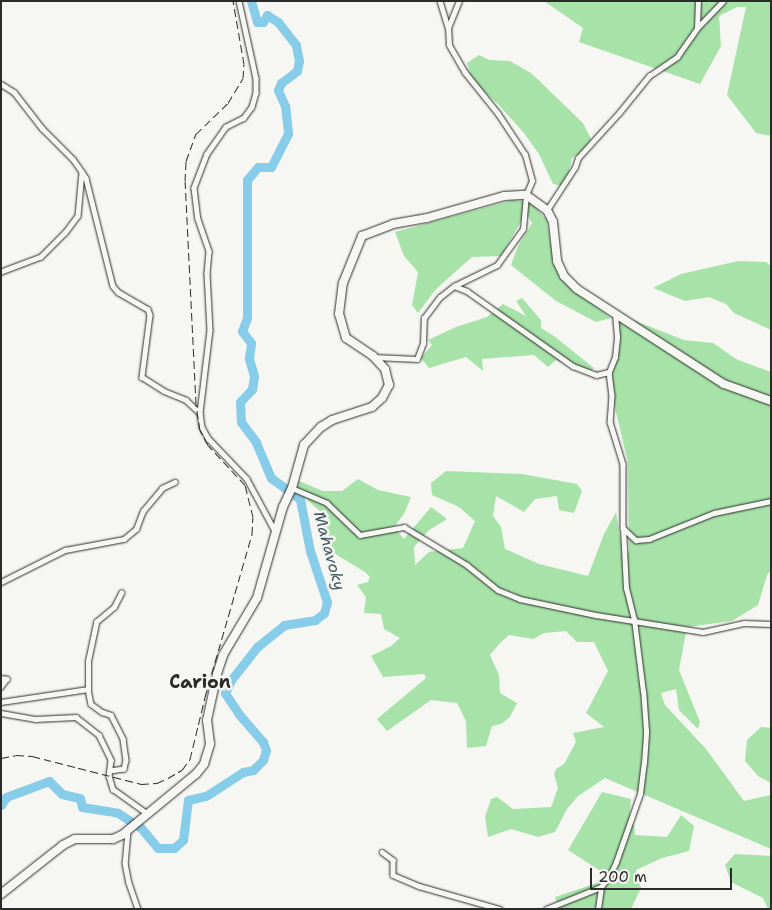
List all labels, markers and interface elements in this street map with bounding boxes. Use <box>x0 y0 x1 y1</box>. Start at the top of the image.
water label: Mahavoky <box>309 509 349 593</box>
district label: Carion <box>169 671 231 693</box>
scale bar <box>592 858 734 890</box>
text: 200 m <box>598 867 647 887</box>

